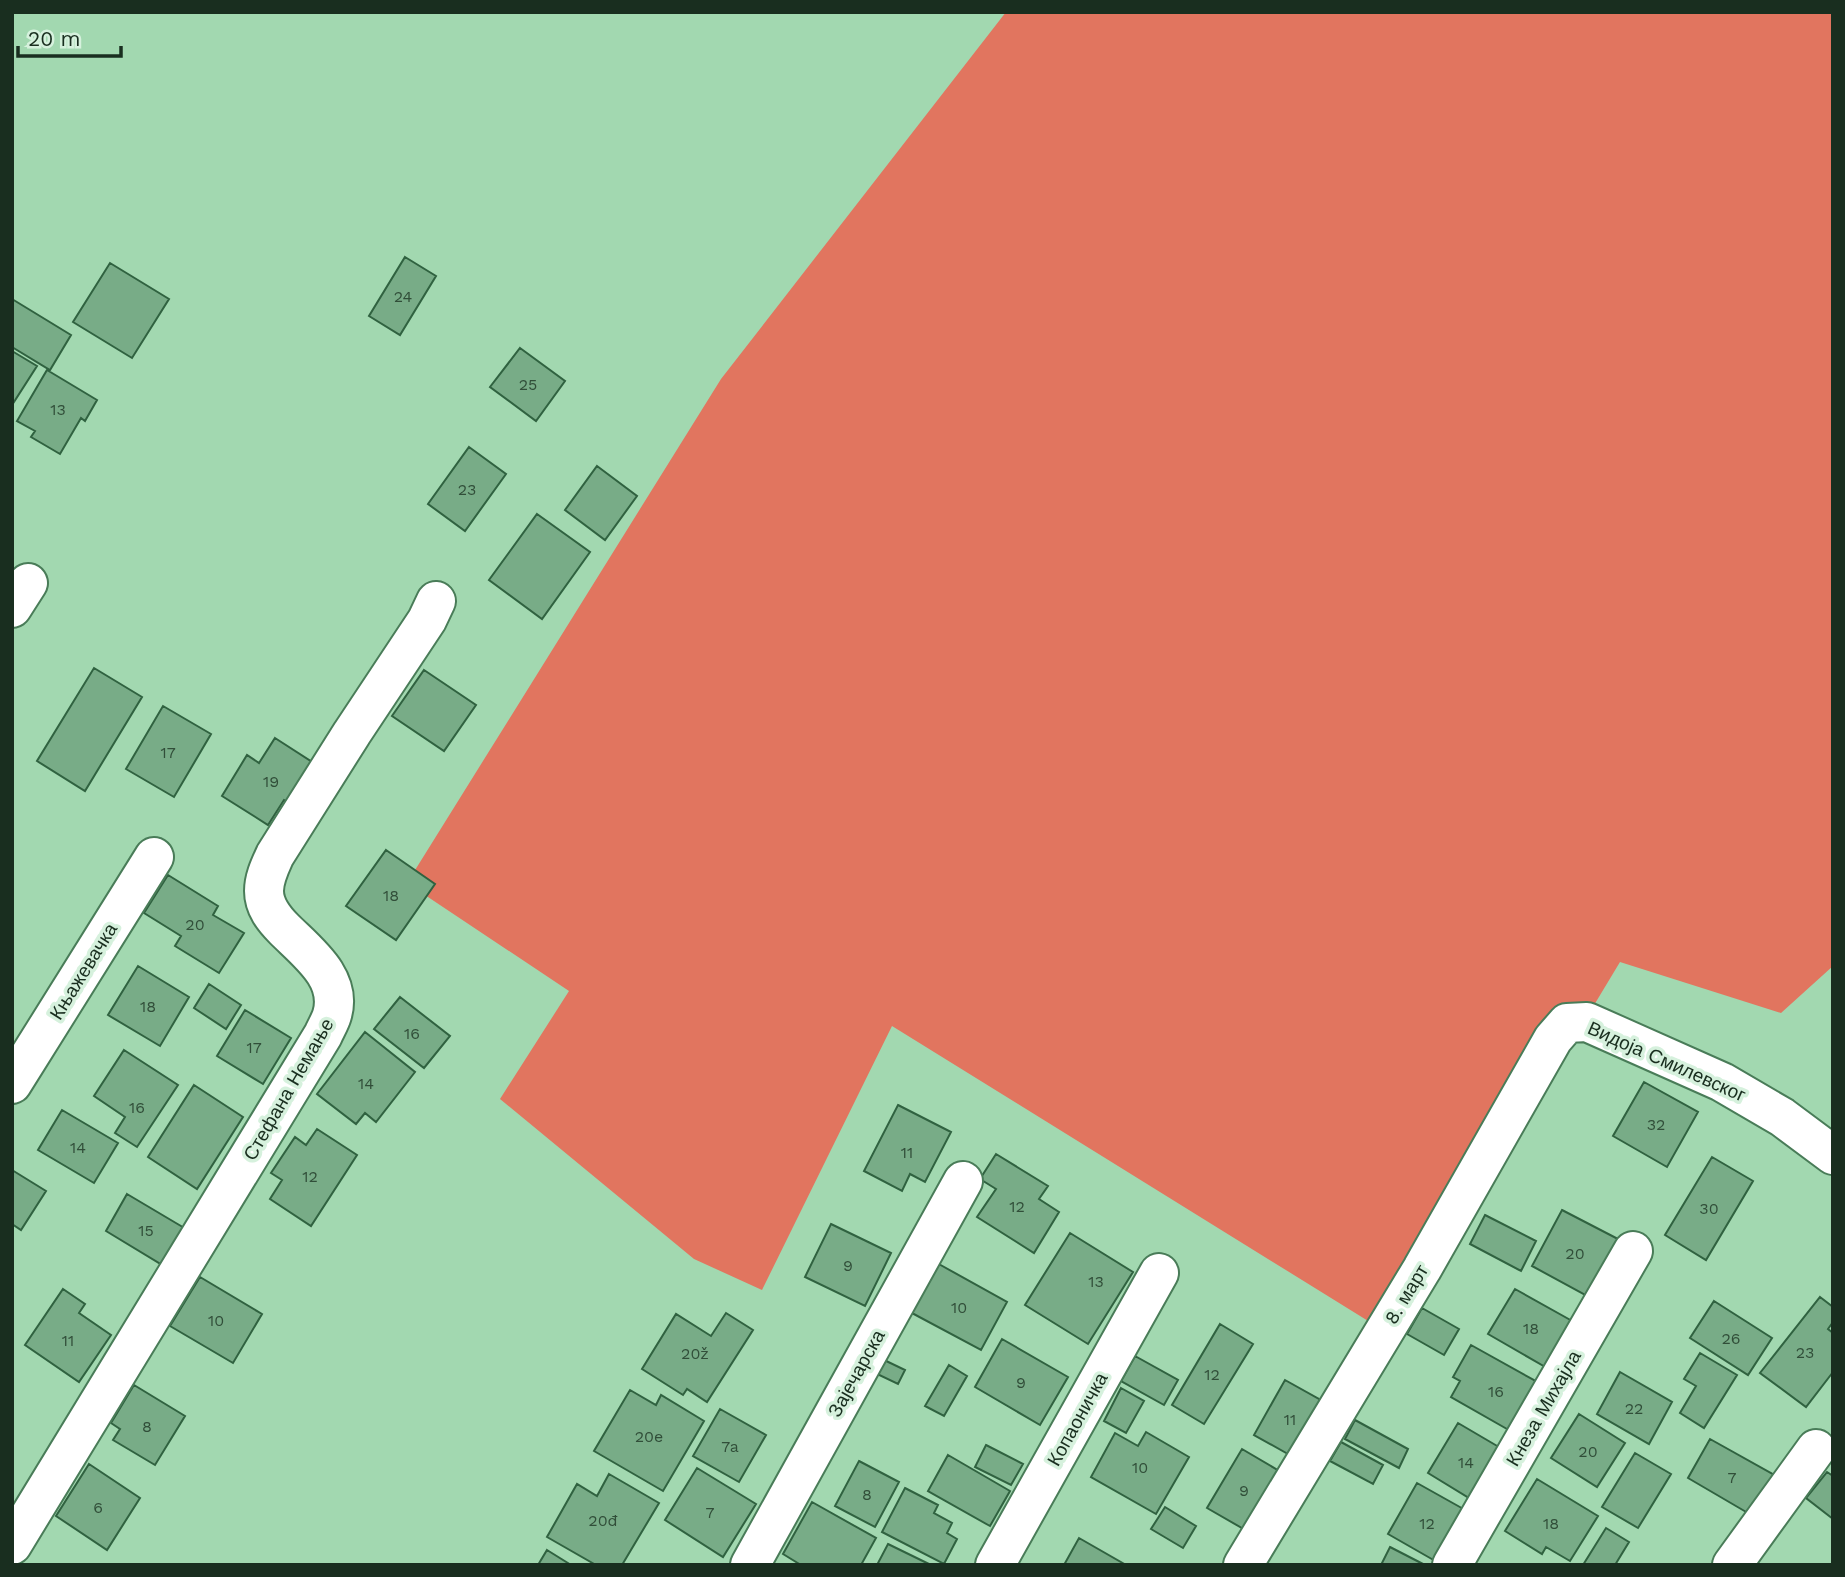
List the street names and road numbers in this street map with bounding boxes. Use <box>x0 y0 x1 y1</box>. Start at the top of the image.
street label: Књажевачка <box>45 918 122 1024</box>
street label: Стефана Немање <box>238 1014 339 1164</box>
street label: Видоја Смилевског <box>1584 1016 1749 1107</box>
street label: 8. март <box>1380 1260 1433 1328</box>
street label: Зајечарска <box>823 1325 890 1421</box>
street label: Кнеза Михајла <box>1501 1346 1586 1470</box>
street label: Копаоничка <box>1042 1368 1113 1470</box>

